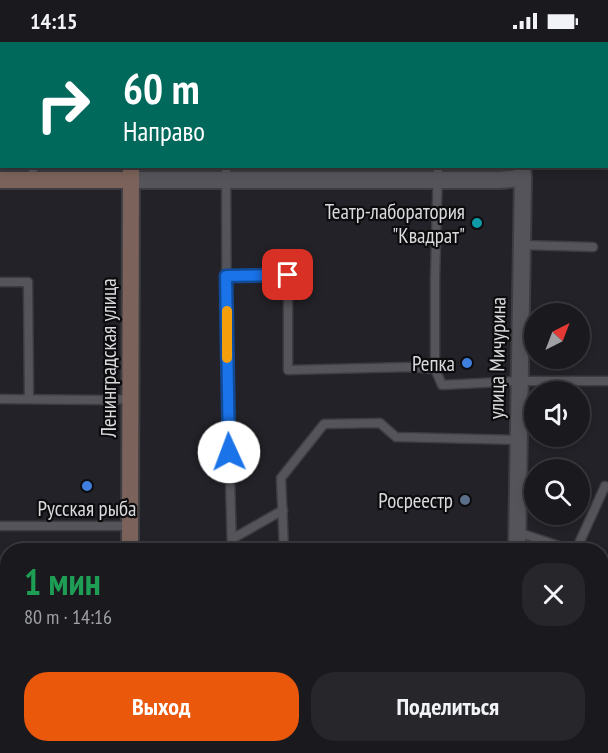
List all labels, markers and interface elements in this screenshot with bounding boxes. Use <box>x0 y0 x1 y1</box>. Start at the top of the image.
text: 14:15 <box>30 7 78 35</box>
text: 60 m <box>123 61 200 116</box>
icon: right <box>24 66 102 144</box>
text: Направо <box>123 114 205 148</box>
place label: Театр-лаборатория "Квадрат" <box>325 198 465 249</box>
marker: Театр-лаборатория "Квадрат" <box>470 216 484 230</box>
pin <box>262 249 313 300</box>
icon: arrive <box>271 258 304 291</box>
street label: Ленинградская улица <box>95 278 122 439</box>
street label: улица Мичурина <box>482 297 512 419</box>
north arrow <box>524 303 590 369</box>
map controls <box>524 303 590 525</box>
place label: Репка <box>412 350 455 377</box>
marker: Репка <box>460 356 474 370</box>
button: sound <box>524 381 590 447</box>
position arrow <box>197 420 261 484</box>
button: search <box>524 459 590 525</box>
marker: Русская рыба <box>80 479 94 493</box>
place label: Росреестр <box>378 487 453 514</box>
marker: Росреестр <box>458 493 472 507</box>
place label: Русская рыба <box>38 495 136 522</box>
text: 1 мин <box>24 558 101 605</box>
button: close <box>522 563 585 626</box>
text: 80 m · 14:16 <box>24 604 112 630</box>
button: Выход <box>24 672 299 741</box>
button: Поделиться <box>311 672 585 741</box>

